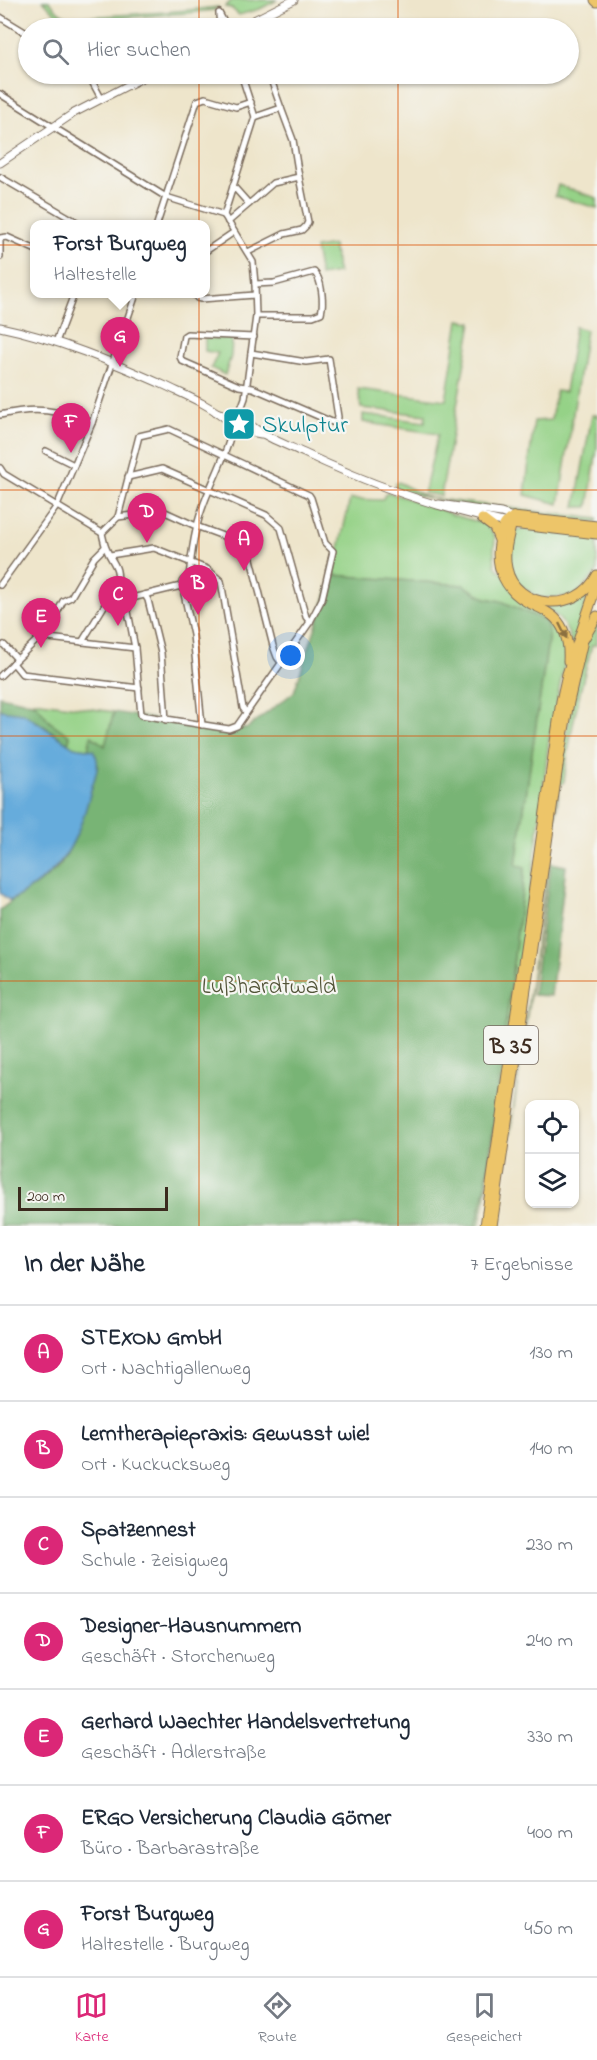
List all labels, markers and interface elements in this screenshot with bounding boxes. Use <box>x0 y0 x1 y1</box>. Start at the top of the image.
search box <box>18 18 579 84</box>
icon: search <box>39 35 72 68</box>
text: Hier suchen <box>87 35 191 67</box>
popup <box>30 220 210 298</box>
text: Forst Burgweg <box>54 229 186 261</box>
text: Haltestelle <box>54 261 137 290</box>
pin: G <box>100 318 140 367</box>
pin: F <box>52 404 90 453</box>
place icon: Skulptur <box>221 406 257 442</box>
place label: Skulptur <box>262 409 348 444</box>
pin: D <box>128 494 166 543</box>
pin: A <box>224 522 264 571</box>
pin: B <box>178 566 218 615</box>
pin: C <box>98 576 138 626</box>
pin: E <box>22 598 60 648</box>
one-way arrow <box>559 623 568 640</box>
your location <box>276 641 305 670</box>
park label: Lußhardtwald <box>202 970 337 1005</box>
road number: B 35 <box>484 1026 538 1064</box>
map controls <box>525 1100 579 1208</box>
button: locate <box>525 1100 579 1154</box>
button: layers <box>525 1154 579 1208</box>
scale bar <box>18 1184 168 1212</box>
text: 200 m <box>27 1185 65 1209</box>
text: In der Nähe <box>24 1246 145 1284</box>
text: 7 Ergebnisse <box>470 1251 573 1280</box>
text: STEXON GmbH <box>81 1323 222 1355</box>
text: A <box>37 1339 50 1368</box>
text: 130 m <box>529 1339 573 1368</box>
text: Ort · Nachtigallenweg <box>81 1355 251 1384</box>
text: Lerntherapiepraxis: Gewusst wie! <box>81 1419 369 1451</box>
text: B <box>37 1435 50 1464</box>
text: 140 m <box>529 1435 573 1464</box>
text: Ort · Kuckucksweg <box>81 1451 230 1480</box>
text: Spatzennest <box>81 1515 196 1547</box>
text: C <box>38 1531 49 1560</box>
text: 230 m <box>526 1531 573 1560</box>
text: Schule · Zeisigweg <box>81 1547 228 1576</box>
text: Designer-Hausnummern <box>81 1611 301 1643</box>
text: D <box>36 1627 51 1656</box>
text: 240 m <box>526 1627 573 1656</box>
text: Geschäft · Storchenweg <box>81 1643 275 1672</box>
text: Gerhard Waechter Handelsvertretung <box>81 1707 410 1739</box>
text: E <box>37 1723 50 1752</box>
text: 330 m <box>527 1723 573 1752</box>
text: Geschäft · Adlerstraße <box>81 1739 266 1768</box>
text: ERGO Versicherung Claudia Görner <box>81 1803 391 1835</box>
text: F <box>37 1819 50 1848</box>
text: 400 m <box>527 1819 573 1848</box>
text: Büro · Barbarastraße <box>81 1835 259 1864</box>
text: Forst Burgweg <box>81 1899 214 1931</box>
text: G <box>37 1915 50 1944</box>
text: 450 m <box>524 1915 573 1944</box>
text: Haltestelle · Burgweg <box>81 1931 249 1960</box>
tab: Karte <box>75 1989 109 2049</box>
tab: Route <box>258 1989 297 2049</box>
tab: Gespeichert <box>446 1989 522 2049</box>

